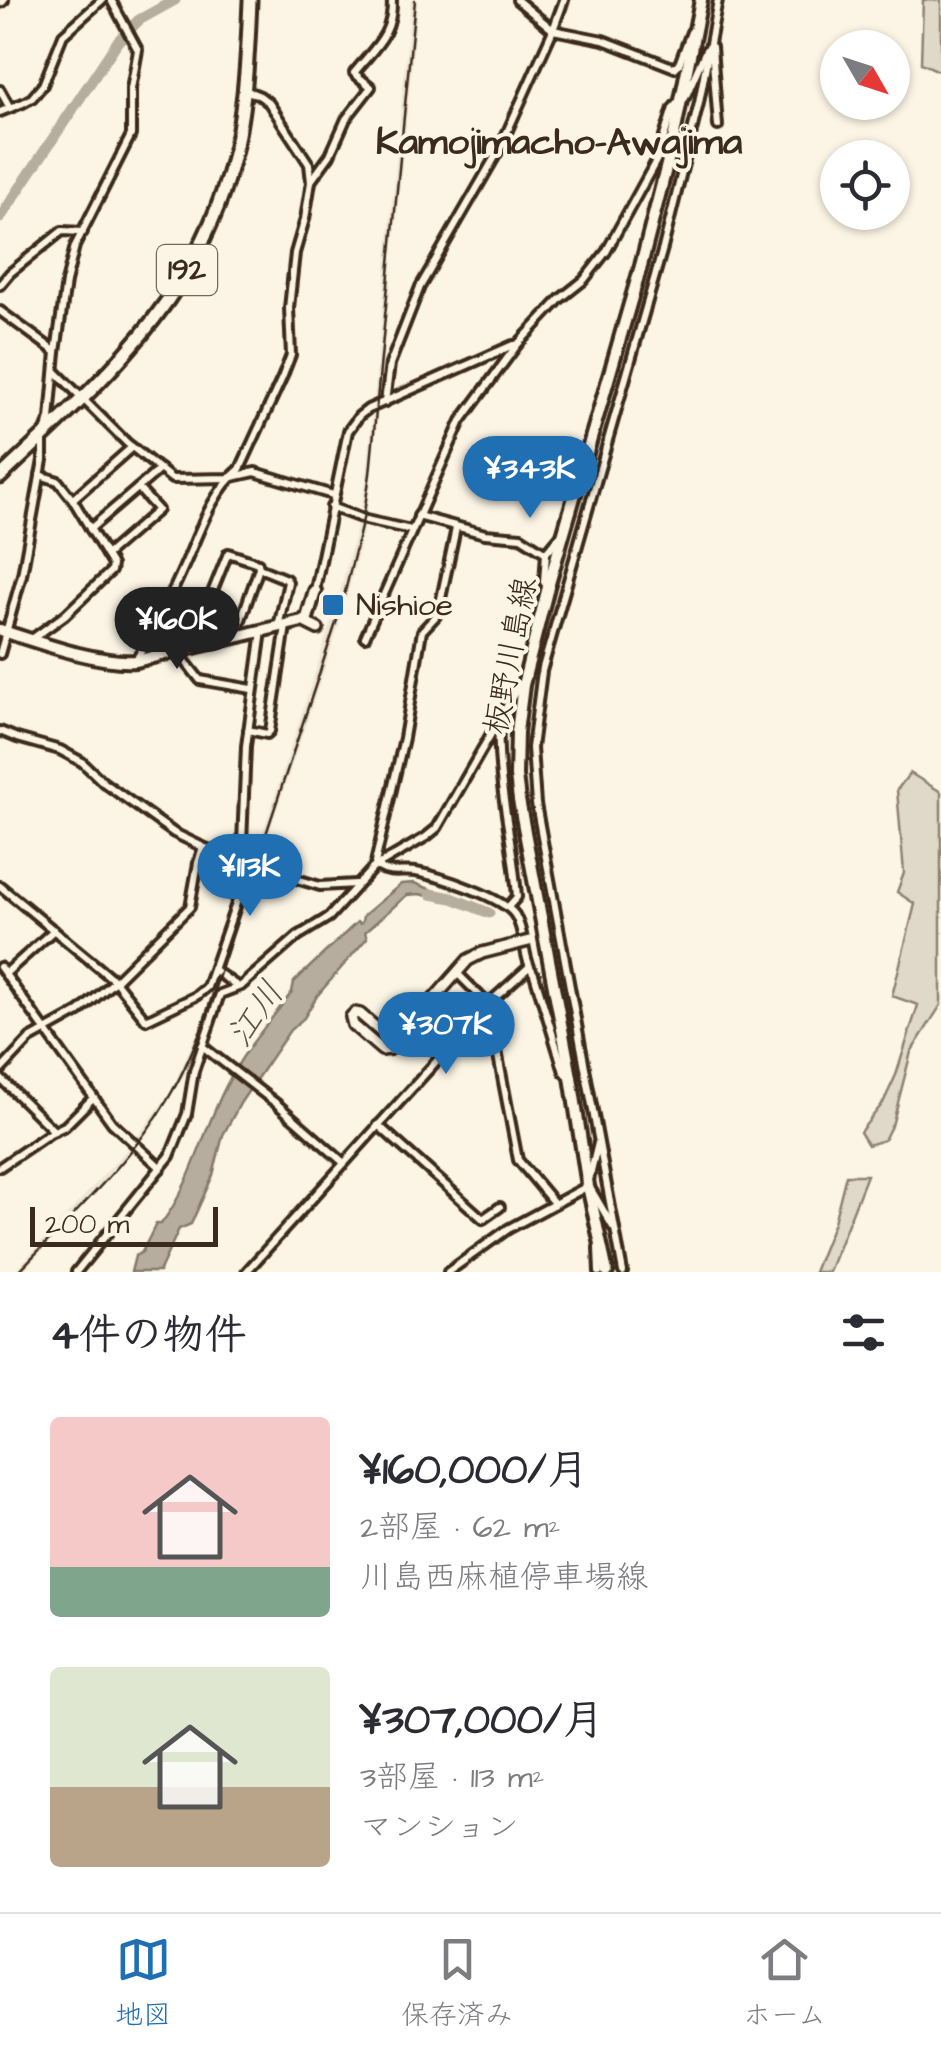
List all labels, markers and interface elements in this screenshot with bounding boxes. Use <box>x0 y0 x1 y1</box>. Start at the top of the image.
north arrow <box>820 30 910 120</box>
map controls <box>820 30 910 230</box>
district label: Kamojimacho-Awajima <box>376 117 743 169</box>
button: locate <box>820 140 910 230</box>
road number: 192 <box>157 245 217 295</box>
pin: ¥343K <box>460 436 600 521</box>
text: ¥343K <box>485 446 575 491</box>
street label: 板野川島線 <box>474 573 548 739</box>
place label: Nishioe <box>356 583 453 628</box>
pin: ¥160K <box>107 587 247 672</box>
marker: Nishioe <box>320 592 346 618</box>
text: ¥160K <box>137 597 217 642</box>
pin: ¥113K <box>180 834 320 919</box>
text: ¥113K <box>220 844 280 889</box>
water label: 江川 <box>216 971 296 1057</box>
pin: ¥307K <box>376 992 516 1077</box>
text: ¥307K <box>400 1002 492 1047</box>
scale bar <box>30 1202 218 1246</box>
text: 200 m <box>45 1205 129 1244</box>
icon: filters <box>836 1305 891 1360</box>
text: 4件の物件 <box>50 1307 247 1365</box>
text: ¥160,000/月 <box>360 1442 589 1500</box>
icon: home <box>130 1457 250 1577</box>
text: 2部屋 · 62 m² <box>360 1505 561 1550</box>
text: 川島西麻植停車場線 <box>360 1555 648 1600</box>
text: ¥307,000/月 <box>360 1692 604 1750</box>
icon: home <box>130 1707 250 1827</box>
text: 3部屋 · 113 m² <box>360 1755 545 1800</box>
text: マンション <box>360 1805 519 1850</box>
tab: 地図 <box>115 1932 171 2035</box>
tab: 保存済み <box>401 1932 513 2035</box>
tab: ホーム <box>743 1932 826 2035</box>

